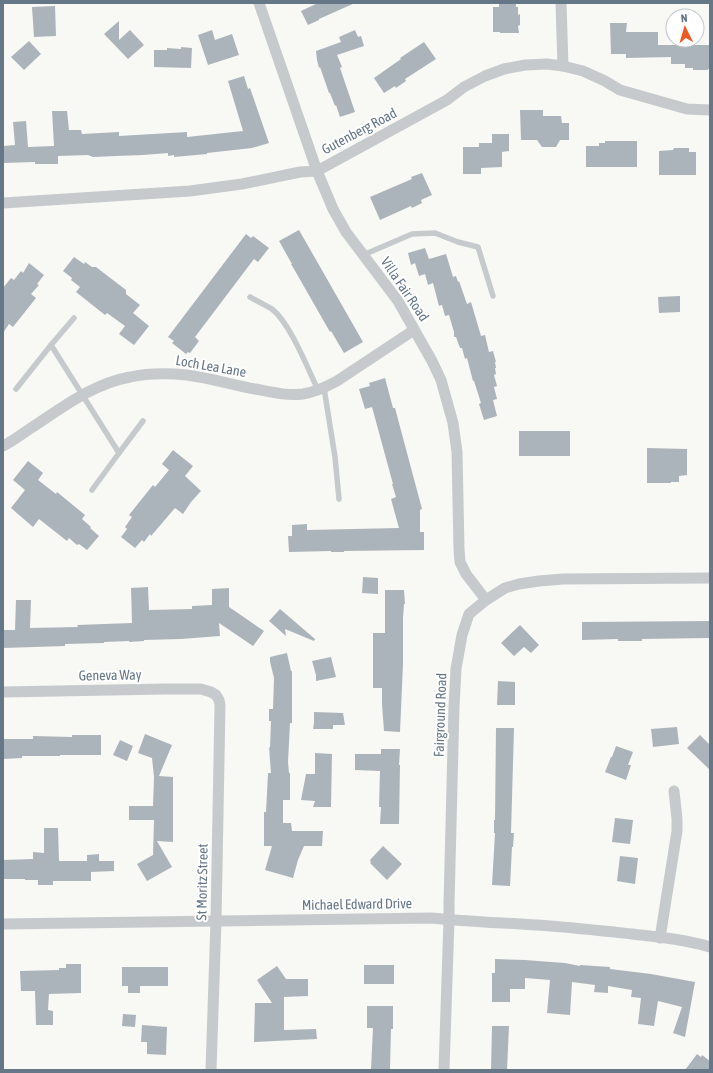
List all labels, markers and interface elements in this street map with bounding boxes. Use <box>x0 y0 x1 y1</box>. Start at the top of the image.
north arrow <box>665 8 705 48</box>
text: N <box>680 12 688 24</box>
street label: Gutenberg Road <box>319 105 399 157</box>
street label: Villa Fair Road <box>378 254 432 324</box>
street label: Loch Lea Lane <box>175 352 247 380</box>
street label: Geneva Way <box>78 666 142 684</box>
street label: Fairground Road <box>431 673 449 757</box>
street label: St Moritz Street <box>193 843 211 921</box>
street label: Michael Edward Drive <box>302 895 412 913</box>

